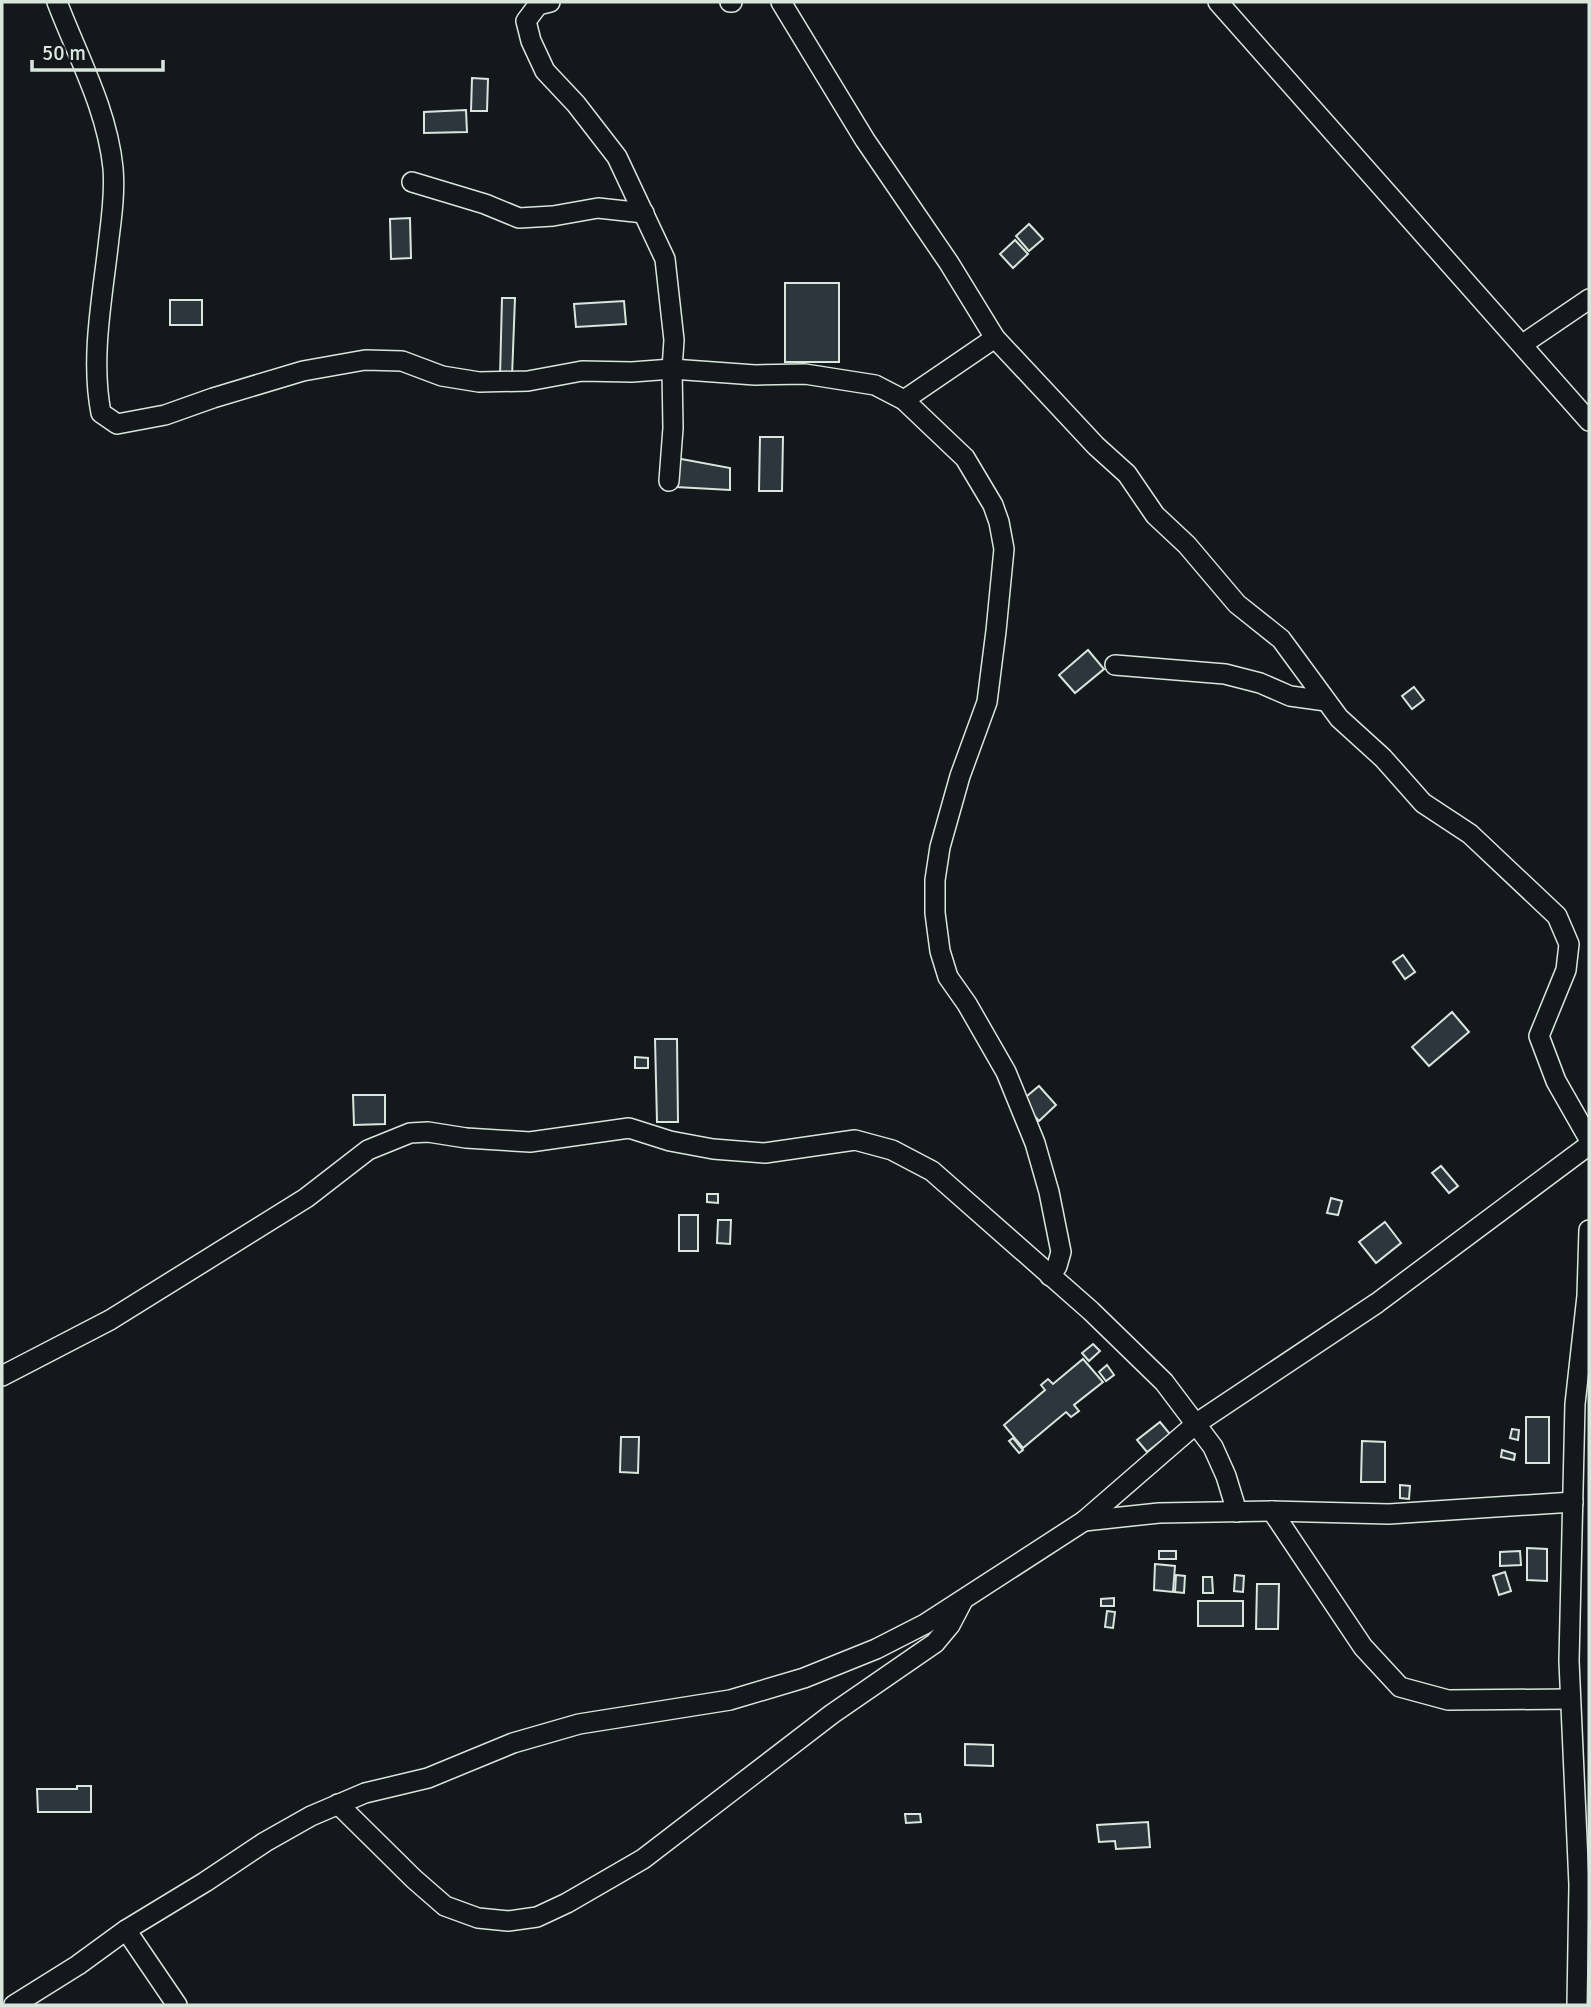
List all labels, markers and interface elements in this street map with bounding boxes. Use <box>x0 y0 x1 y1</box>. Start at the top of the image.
scale bar <box>32 28 163 72</box>
text: 50 m <box>42 40 86 66</box>

